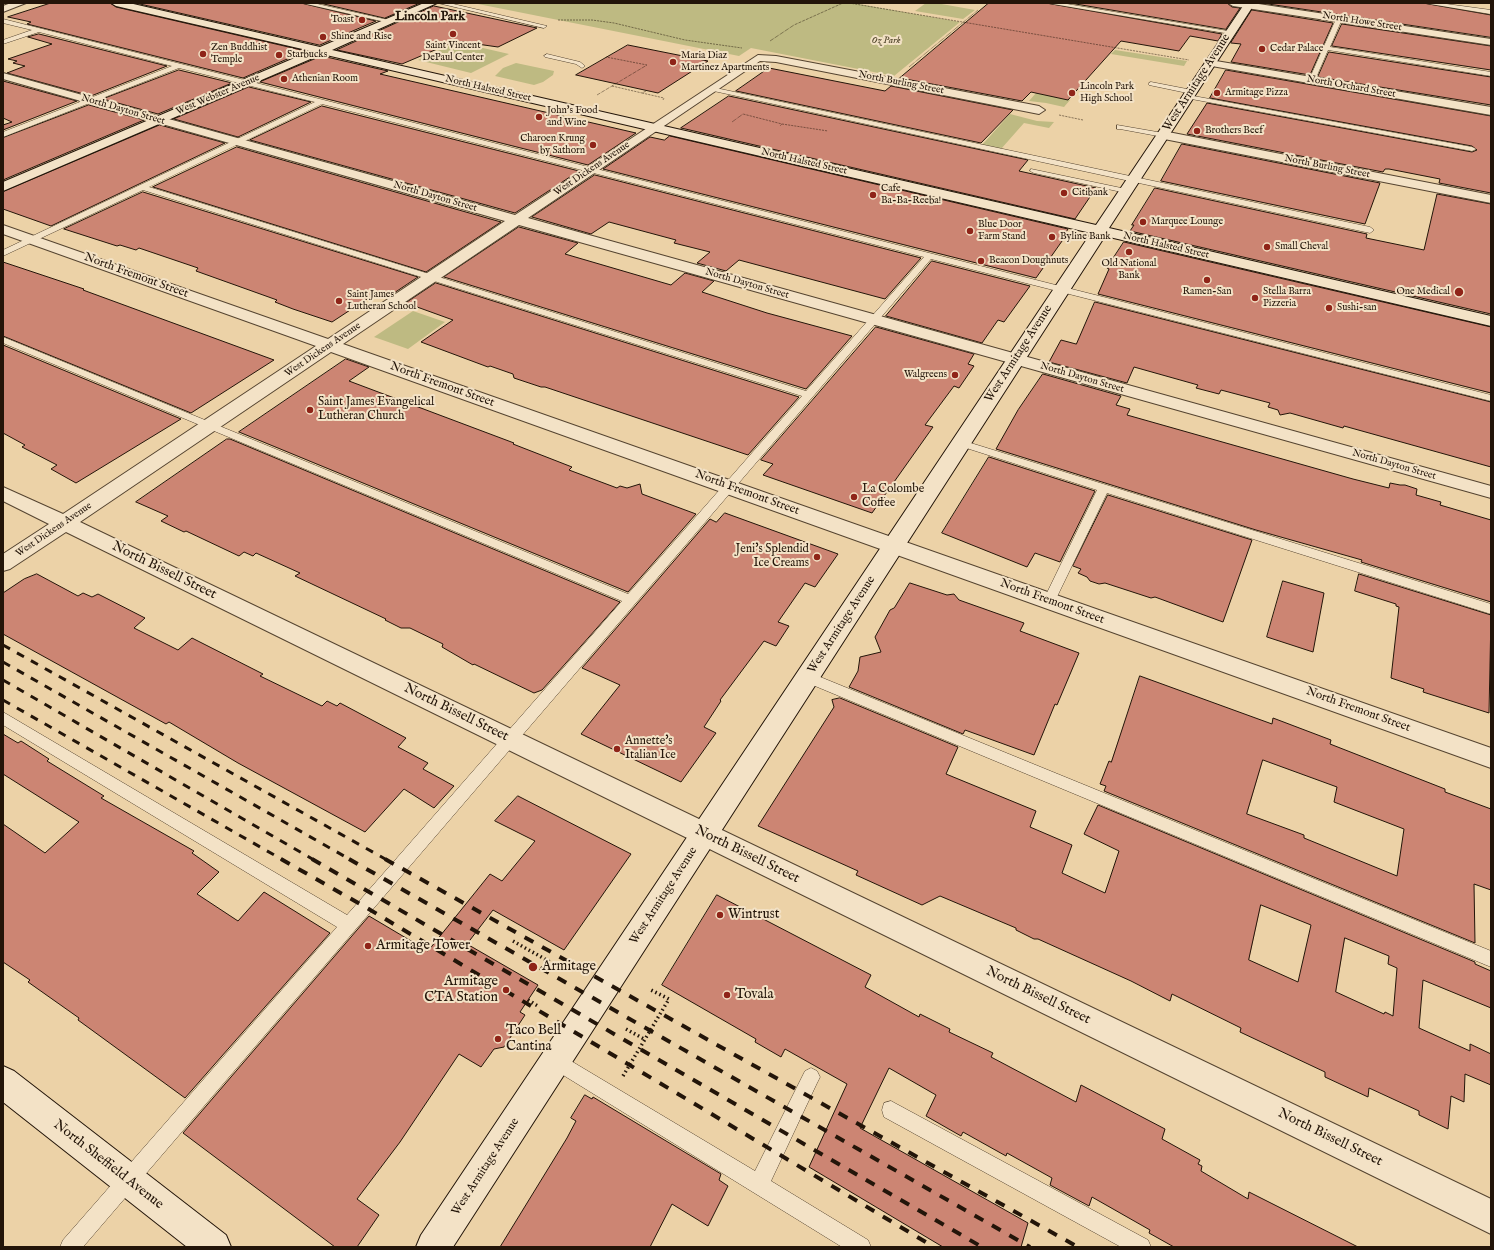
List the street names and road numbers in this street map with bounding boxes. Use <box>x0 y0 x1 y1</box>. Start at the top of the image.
street label: North Howe Street <box>1321 10 1403 34</box>
street label: West Armitage Avenue <box>1160 32 1234 134</box>
street label: North Burling Street <box>857 69 945 97</box>
street label: West Webster Avenue <box>174 72 262 118</box>
street label: North Halsted Street <box>444 73 532 105</box>
street label: North Orchard Street <box>1306 73 1396 101</box>
street label: North Dayton Street <box>80 92 166 128</box>
street label: West Dickens Avenue <box>552 139 632 199</box>
street label: North Halsted Street <box>760 146 848 178</box>
street label: North Burling Street <box>1283 153 1371 181</box>
street label: North Dayton Street <box>392 179 478 215</box>
street label: North Halsted Street <box>1122 230 1210 262</box>
street label: North Fremont Street <box>82 250 190 302</box>
street label: North Dayton Street <box>704 266 790 302</box>
street label: West Armitage Avenue <box>982 303 1056 405</box>
street label: West Dickens Avenue <box>283 320 363 380</box>
street label: North Fremont Street <box>388 359 496 411</box>
street label: North Dayton Street <box>1039 360 1125 396</box>
street label: North Dayton Street <box>1351 447 1437 483</box>
street label: North Fremont Street <box>693 467 801 519</box>
street label: West Dickens Avenue <box>14 500 94 560</box>
street label: North Bissell Street <box>109 538 219 604</box>
street label: West Armitage Avenue <box>805 574 879 676</box>
street label: North Fremont Street <box>998 576 1106 628</box>
street label: North Bissell Street <box>401 680 511 746</box>
street label: North Fremont Street <box>1304 684 1412 736</box>
street label: North Bissell Street <box>692 822 802 888</box>
street label: West Armitage Avenue <box>627 845 701 947</box>
street label: North Bissell Street <box>983 963 1093 1029</box>
street label: North Bissell Street <box>1275 1105 1385 1171</box>
street label: West Armitage Avenue <box>449 1116 523 1218</box>
street label: North Sheffield Avenue <box>50 1117 166 1213</box>

